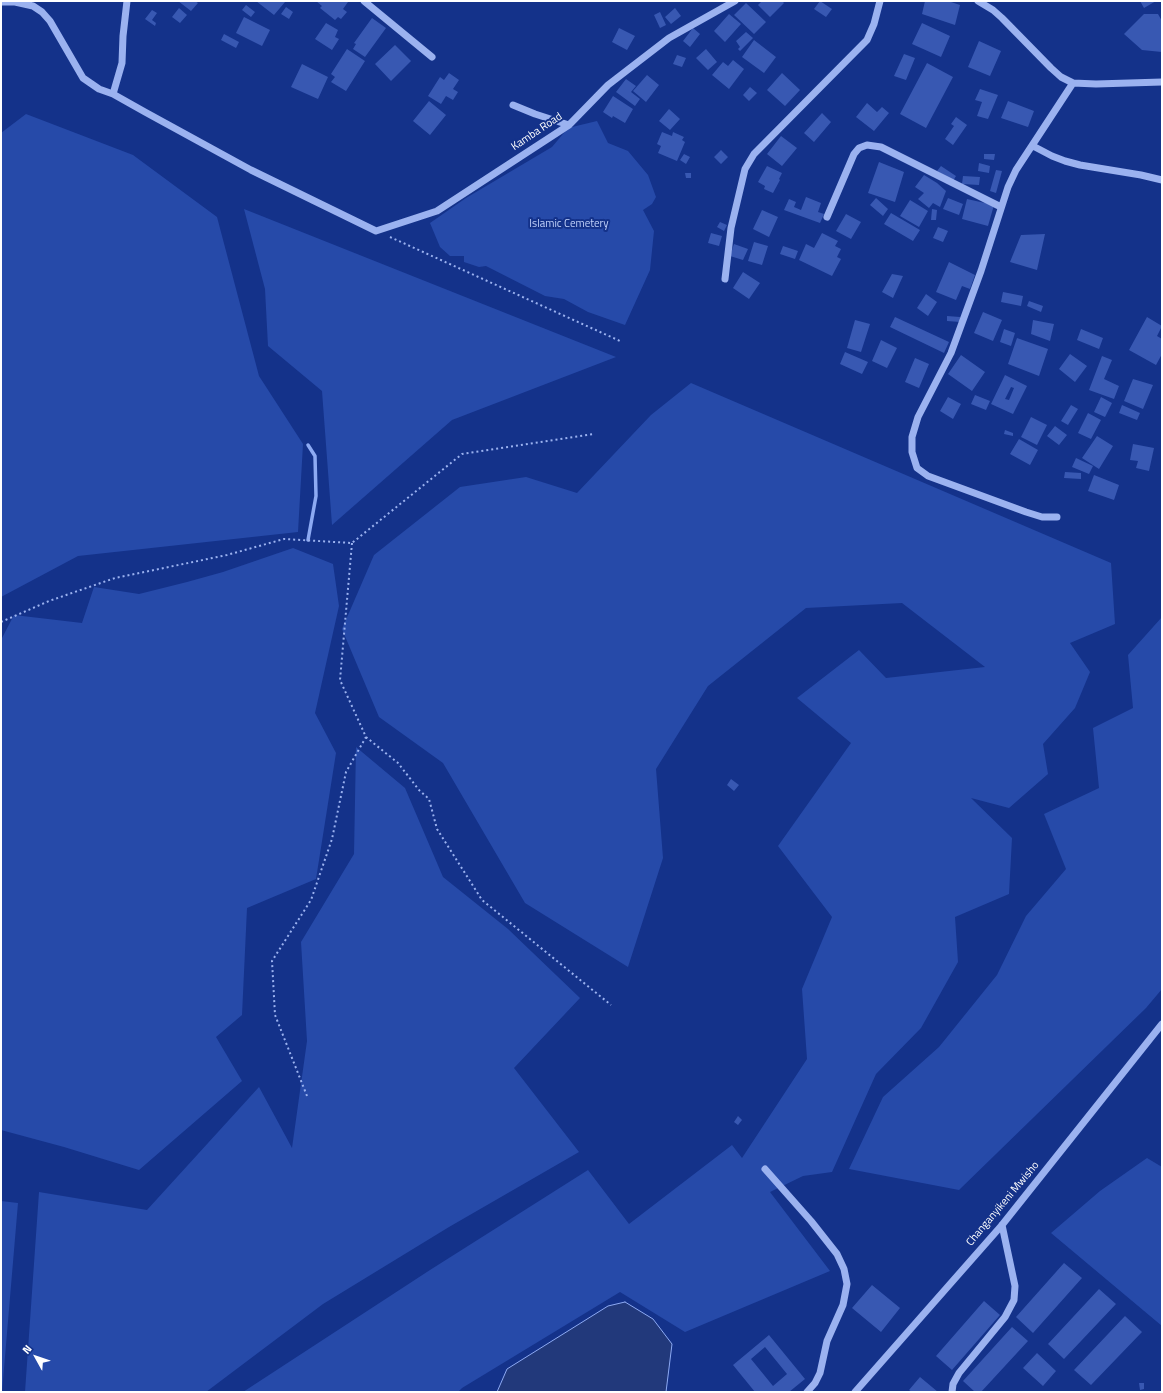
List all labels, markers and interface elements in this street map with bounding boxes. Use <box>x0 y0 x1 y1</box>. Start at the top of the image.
street label: Kamba Road <box>509 110 565 154</box>
park label: Islamic Cemetery <box>529 217 609 231</box>
street label: Changanyikeni Mwisho <box>964 1159 1042 1249</box>
north arrow <box>16 1337 56 1377</box>
text: N <box>18 1341 35 1357</box>

